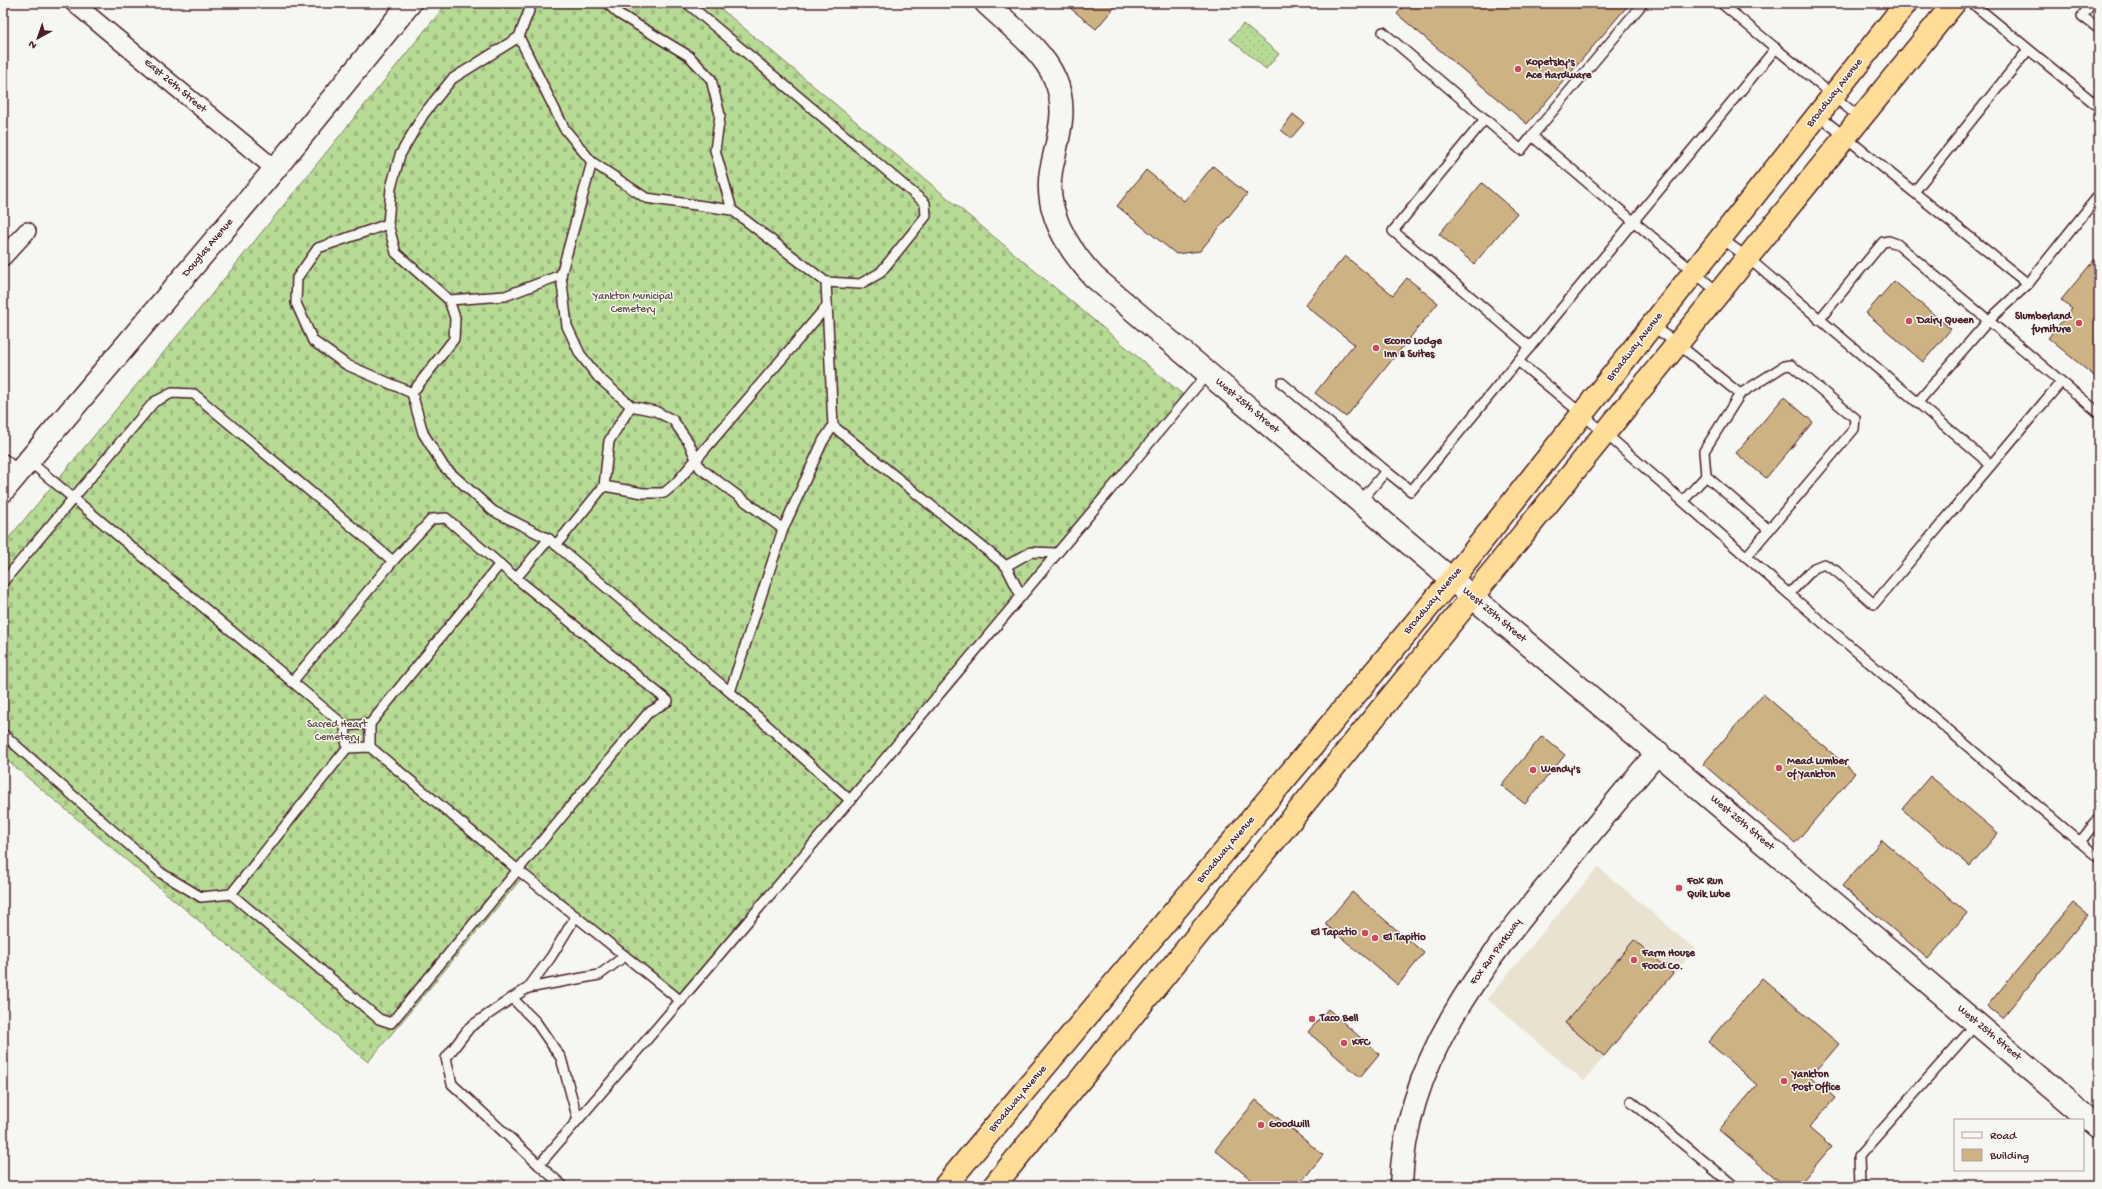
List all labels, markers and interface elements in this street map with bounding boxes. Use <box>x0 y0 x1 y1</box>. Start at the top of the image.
north arrow <box>18 18 58 58</box>
text: N <box>26 37 39 51</box>
place label: Kopetsky's Ace Hardware <box>1525 56 1593 82</box>
street label: Broadway Avenue <box>1804 56 1866 130</box>
street label: East 26th Street <box>141 57 210 116</box>
marker: Kopetsky's Ace Hardware <box>1513 64 1523 74</box>
street label: Douglas Avenue <box>179 216 236 280</box>
park label: Yankton Municipal Cemetery <box>592 291 673 316</box>
street label: Broadway Avenue <box>1604 310 1666 384</box>
place label: Slumberland furniture <box>2015 311 2073 336</box>
place label: Dairy Queen <box>1916 315 1974 327</box>
marker: Dairy Queen <box>1904 316 1914 326</box>
marker: Slumberland furniture <box>2074 318 2084 328</box>
place label: Econo Lodge Inn & Suites <box>1383 336 1443 361</box>
marker: Econo Lodge Inn & Suites <box>1371 343 1381 353</box>
street label: West 25th Street <box>1213 376 1283 437</box>
street label: Broadway Avenue <box>1401 565 1465 638</box>
street label: West 25th Street <box>1460 585 1530 646</box>
park label: Sacred Heart Cemetery <box>307 719 369 744</box>
place label: Mead Lumber of Yankton <box>1786 756 1849 781</box>
marker: Mead Lumber of Yankton <box>1774 763 1784 773</box>
place label: Wendy's <box>1540 764 1581 776</box>
marker: Wendy's <box>1528 765 1538 775</box>
street label: West 25th Street <box>1708 793 1778 854</box>
street label: Broadway Avenue <box>1194 814 1258 887</box>
place label: Fox Run Quik Lube <box>1686 876 1731 901</box>
marker: Fox Run Quik Lube <box>1674 883 1684 893</box>
street label: Fox Run Parkway <box>1467 916 1525 989</box>
place label: El Tapatio <box>1310 926 1357 939</box>
marker: El Tapatio <box>1360 928 1370 938</box>
place label: El Tapitio <box>1382 931 1426 944</box>
marker: El Tapitio <box>1370 933 1380 943</box>
place label: Farm House Food Co. <box>1641 948 1696 973</box>
marker: Farm House Food Co. <box>1629 955 1639 965</box>
street label: West 25th Street <box>1955 1003 2025 1064</box>
place label: Taco Bell <box>1319 1013 1359 1025</box>
marker: Taco Bell <box>1307 1014 1317 1024</box>
place label: KFC <box>1351 1037 1371 1049</box>
marker: KFC <box>1339 1038 1349 1048</box>
street label: Broadway Avenue <box>986 1063 1050 1136</box>
place label: Yankton Post Office <box>1790 1068 1841 1094</box>
marker: Yankton Post Office <box>1779 1076 1789 1086</box>
place label: Goodwill <box>1269 1119 1310 1131</box>
legend <box>1954 1119 2084 1171</box>
marker: Goodwill <box>1256 1120 1266 1130</box>
text: Road <box>1990 1130 2017 1144</box>
text: Building <box>1989 1150 2029 1164</box>

